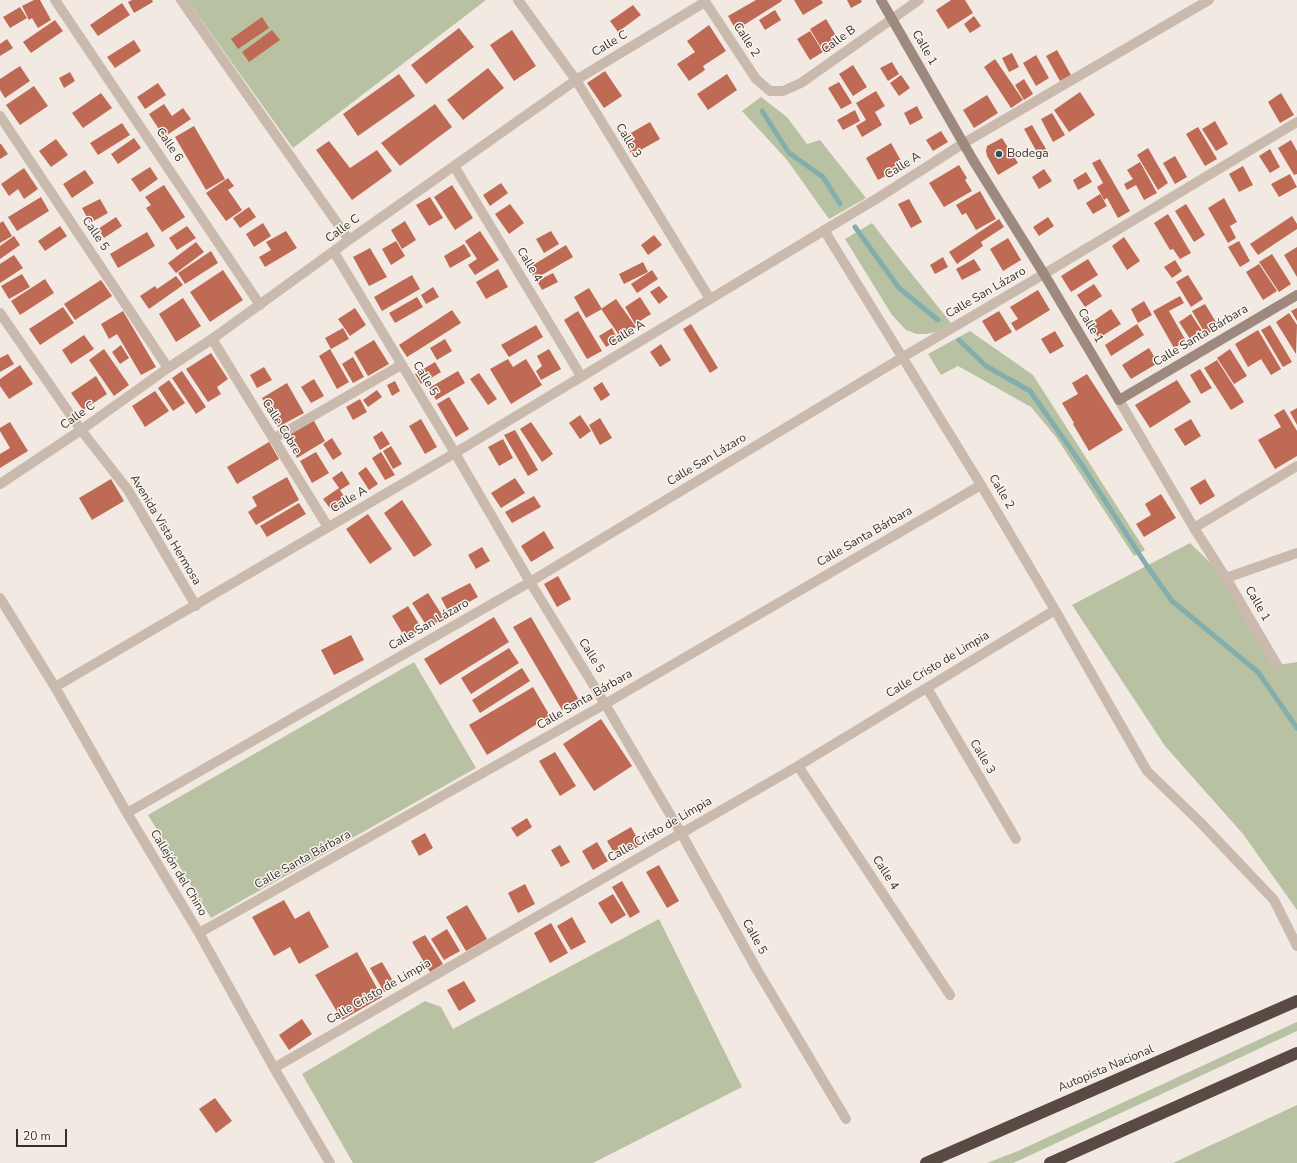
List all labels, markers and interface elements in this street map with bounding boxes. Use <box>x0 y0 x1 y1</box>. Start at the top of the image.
street label: Calle 2 <box>730 20 762 60</box>
street label: Calle B <box>819 23 859 57</box>
street label: Calle C <box>590 28 630 60</box>
street label: Calle 1 <box>908 28 940 68</box>
street label: Calle 3 <box>612 121 644 161</box>
street label: Calle 6 <box>152 125 186 165</box>
place label: Bodega <box>1007 147 1049 161</box>
street label: Calle A <box>882 149 924 183</box>
marker: Bodega <box>994 149 1004 159</box>
street label: Calle C <box>323 212 363 246</box>
street label: Calle 5 <box>78 214 112 254</box>
street label: Calle 4 <box>513 245 545 285</box>
street label: Calle San Lázaro <box>943 264 1029 322</box>
street label: Calle Santa Bárbara <box>1151 302 1251 370</box>
street label: Calle 1 <box>1074 306 1106 346</box>
street label: Calle A <box>606 318 648 350</box>
street label: Calle 5 <box>409 359 441 399</box>
street label: Calle Cobre <box>258 397 304 457</box>
street label: Calle C <box>58 399 98 433</box>
street label: Calle San Lázaro <box>665 431 749 489</box>
street label: Avenida Vista Hermosa <box>126 472 204 588</box>
street label: Calle 2 <box>985 472 1017 512</box>
street label: Calle A <box>328 484 370 516</box>
street label: Calle Santa Bárbara <box>815 504 915 570</box>
street label: Calle 1 <box>1241 584 1273 624</box>
street label: Calle San Lázaro <box>386 596 472 654</box>
street label: Calle Cristo de Limpia <box>884 629 992 701</box>
street label: Calle 5 <box>575 636 607 676</box>
street label: Calle Santa Bárbara <box>535 667 635 733</box>
street label: Calle 3 <box>966 737 998 777</box>
street label: Calle Cristo de Limpia <box>605 794 715 866</box>
street label: Callejón del Chino <box>147 827 209 919</box>
street label: Calle Santa Bárbara <box>252 828 354 892</box>
street label: Calle 4 <box>869 853 901 893</box>
street label: Calle 5 <box>739 917 769 957</box>
street label: Calle Cristo de Limpia <box>324 956 434 1028</box>
street label: Autopista Nacional <box>1056 1042 1156 1096</box>
scale bar <box>18 1121 69 1147</box>
text: 20 m <box>23 1128 51 1144</box>

